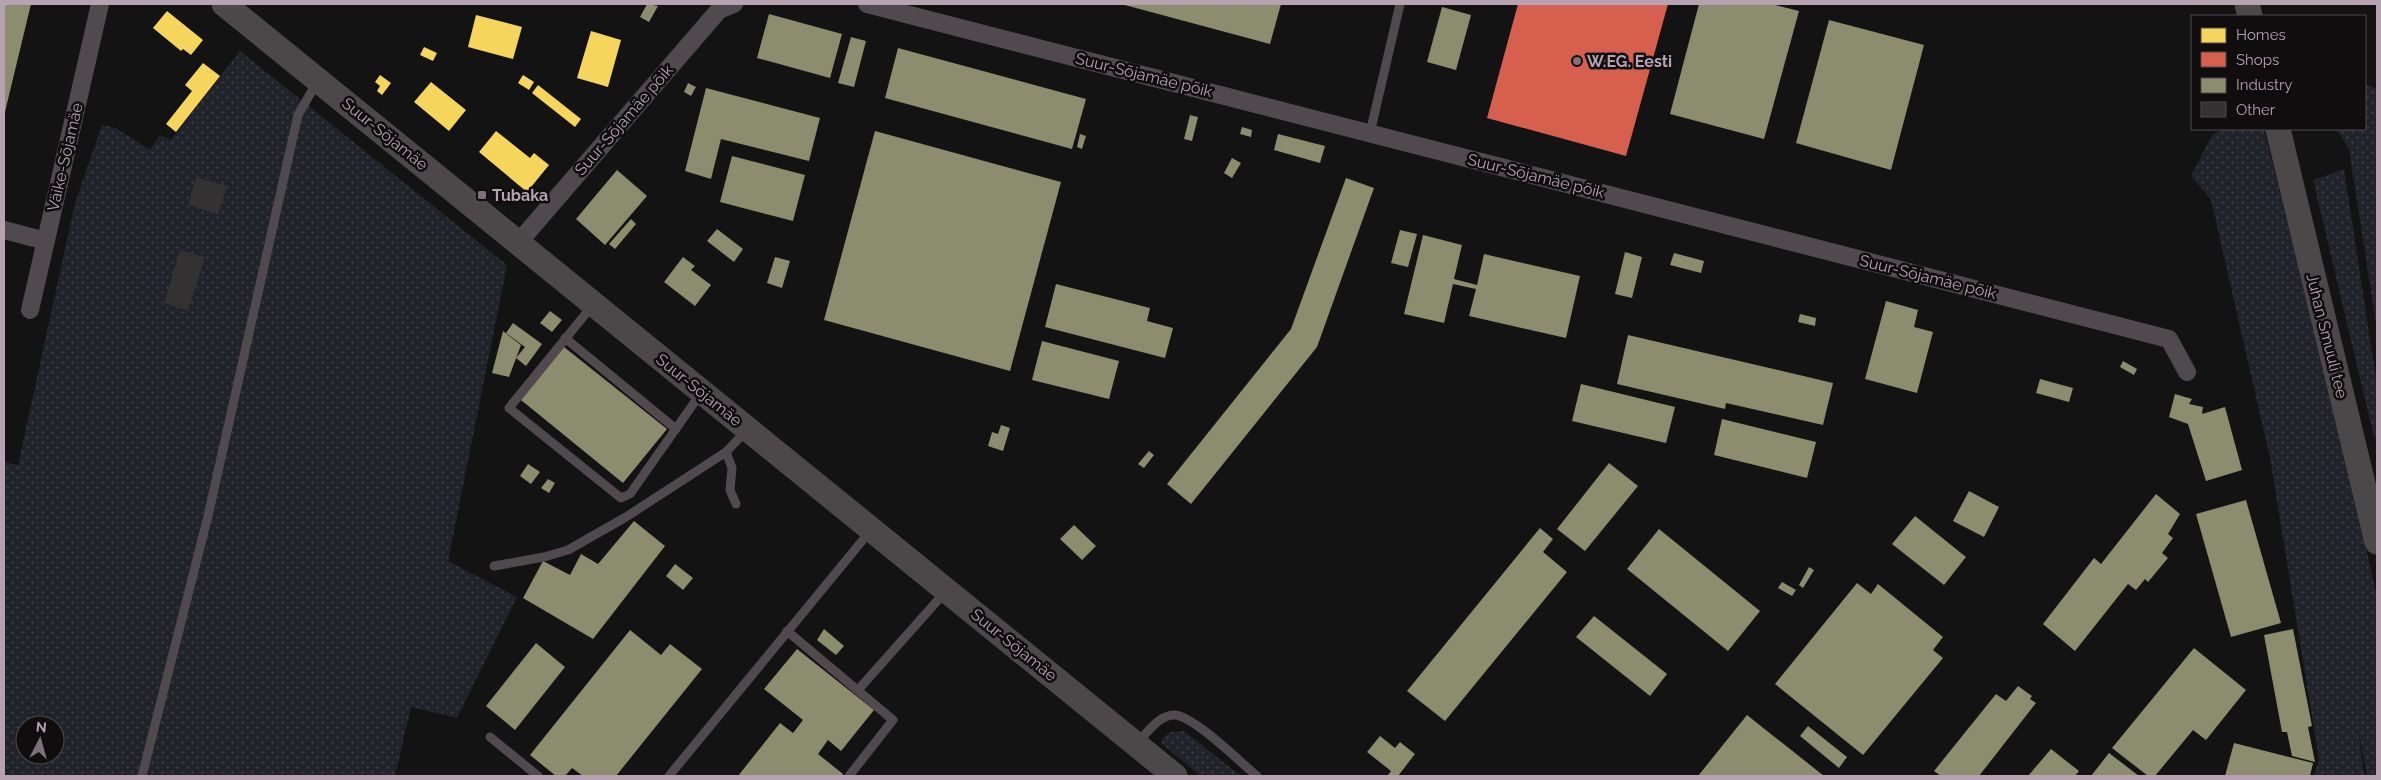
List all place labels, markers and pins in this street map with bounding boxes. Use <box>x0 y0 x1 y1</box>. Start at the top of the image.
place label: W.EG. Eesti <box>1587 52 1672 71</box>
marker: W.EG. Eesti <box>1571 55 1583 67</box>
place label: Tubaka <box>492 186 548 205</box>
marker: Tubaka <box>476 189 488 201</box>

